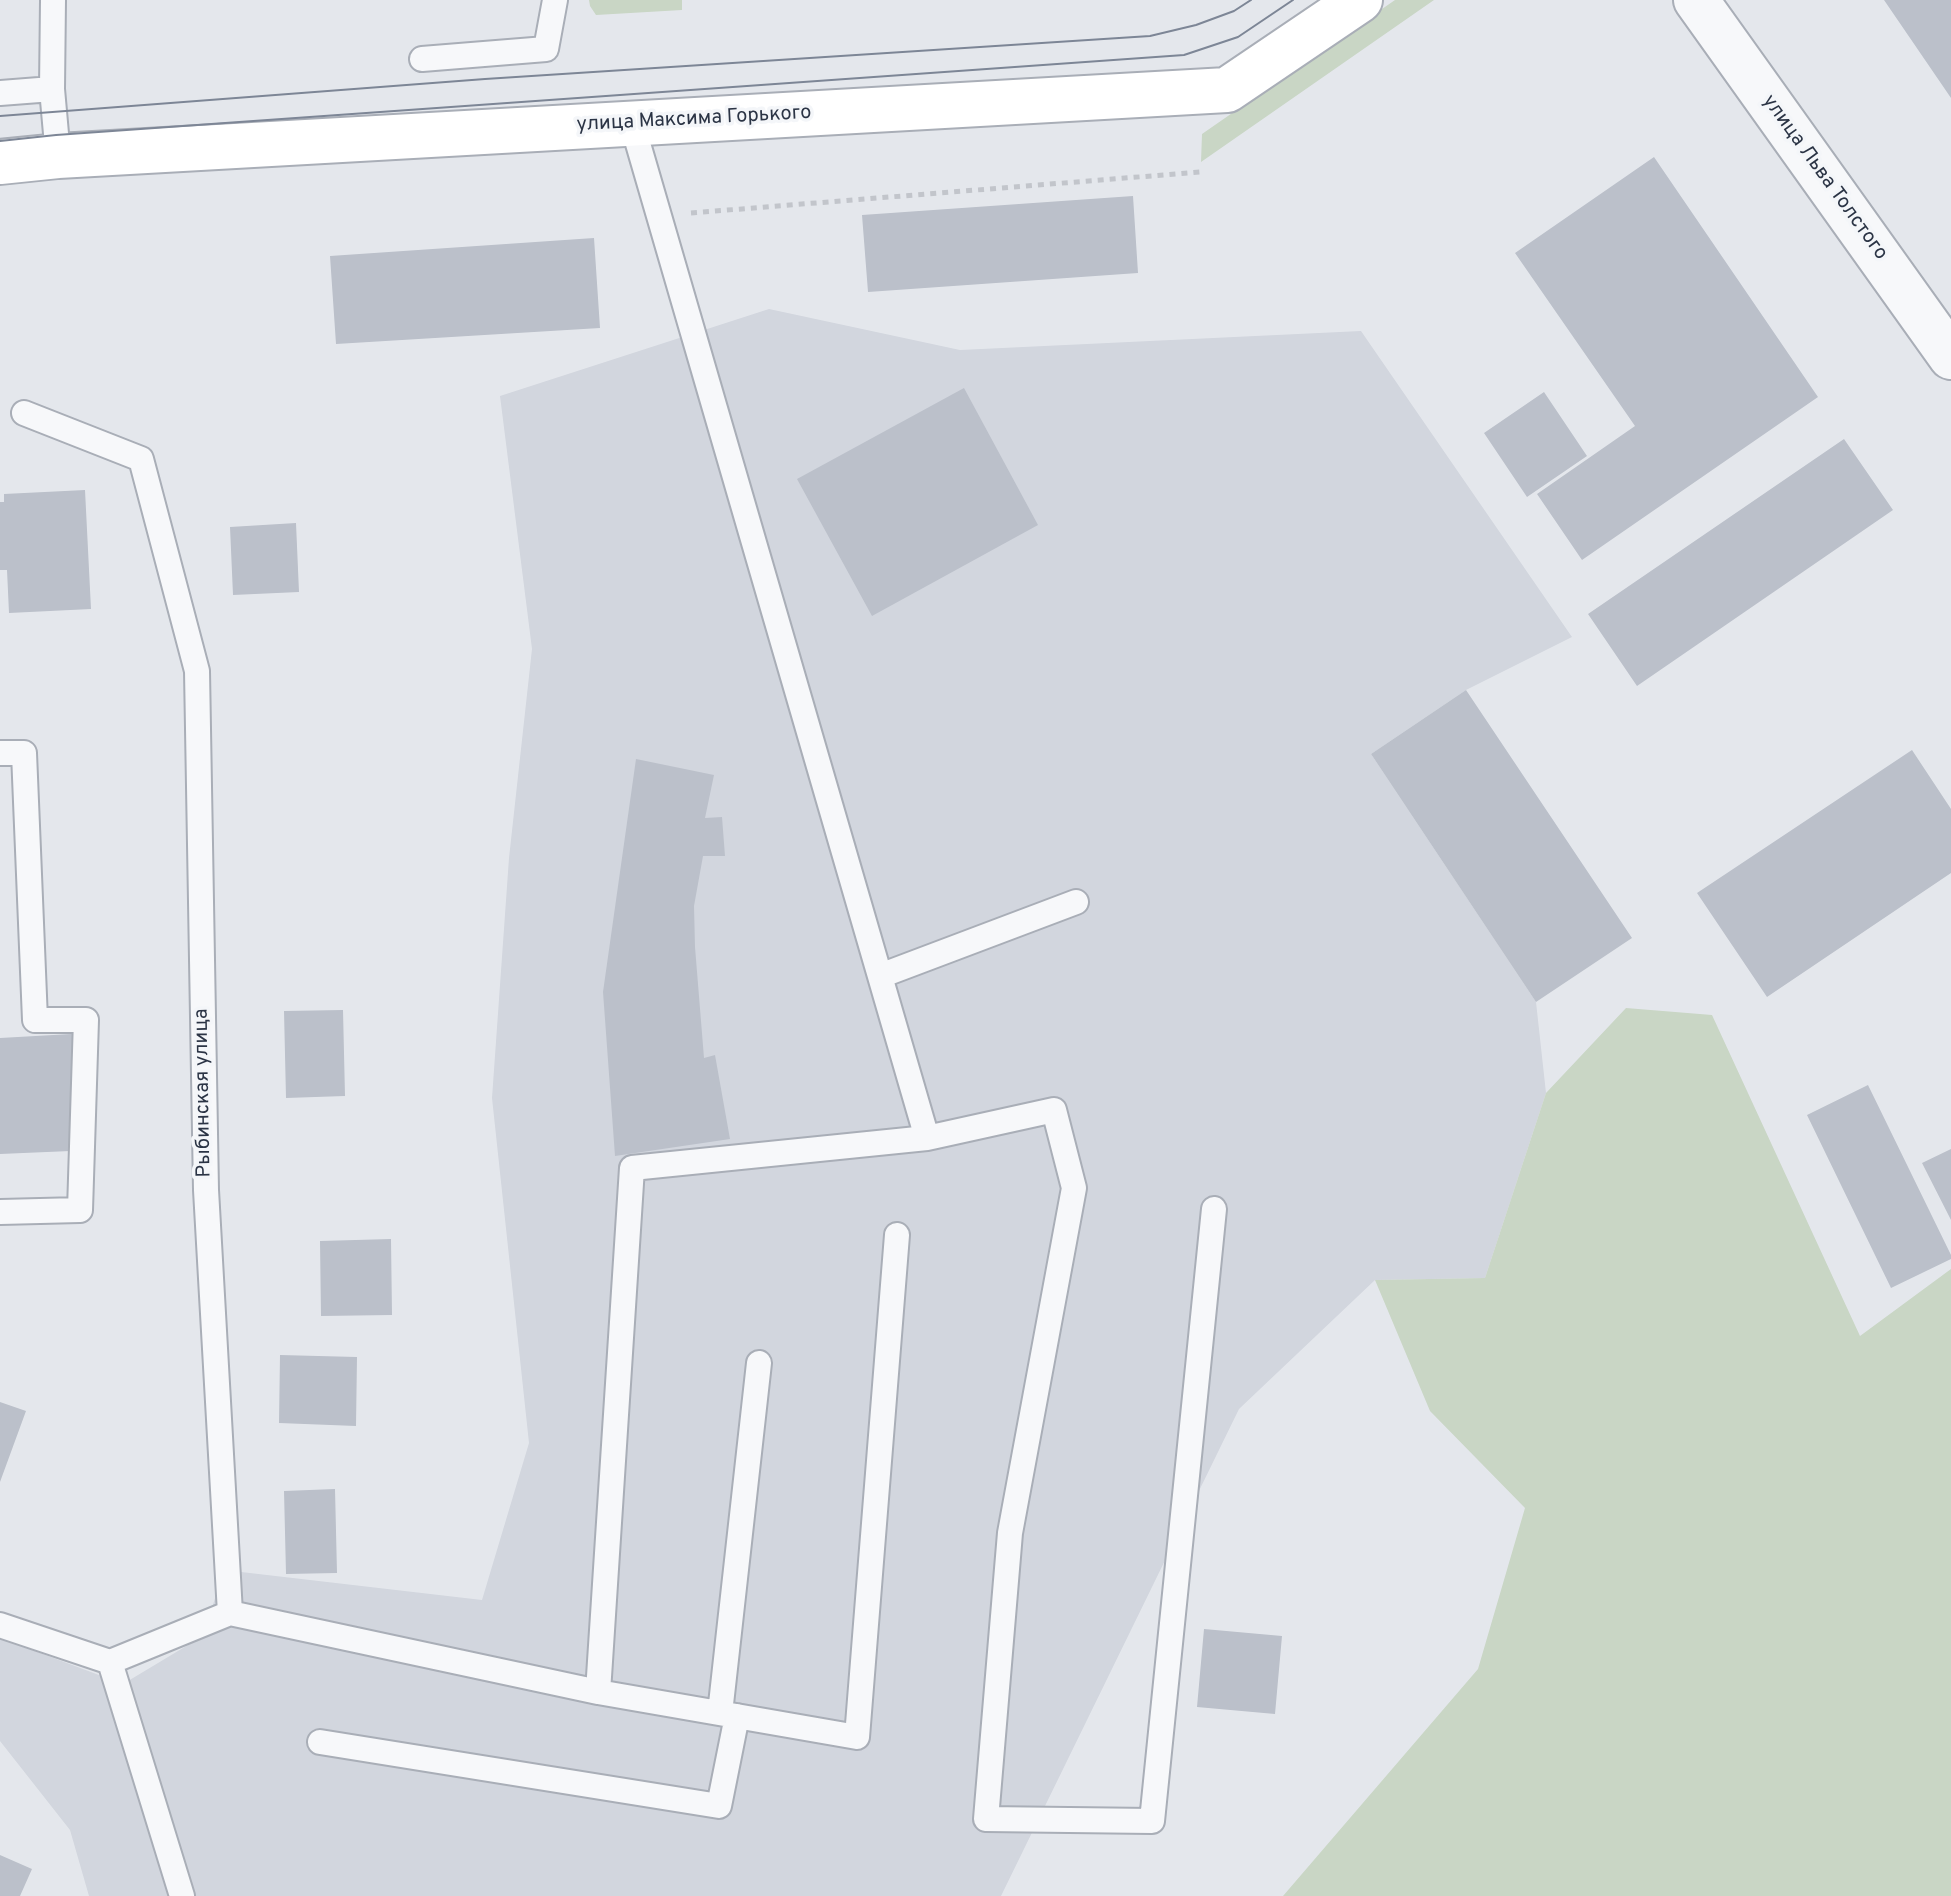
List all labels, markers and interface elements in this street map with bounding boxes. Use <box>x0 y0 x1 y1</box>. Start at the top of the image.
street label: улица Льва Толстого <box>1756 91 1892 265</box>
street label: улица Максима Горького <box>576 102 812 138</box>
street label: Рыбинская улица <box>191 1008 217 1178</box>

